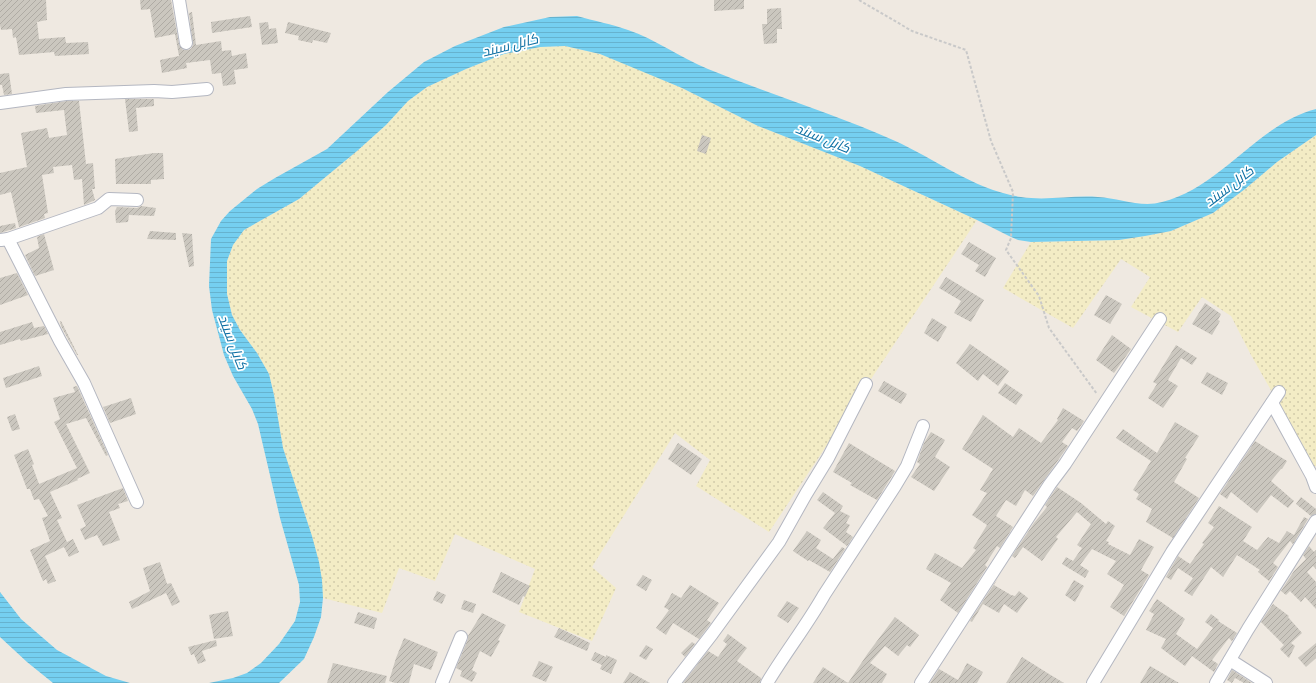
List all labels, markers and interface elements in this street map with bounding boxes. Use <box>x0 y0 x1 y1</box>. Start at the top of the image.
water label: کابل سيند <box>480 29 540 61</box>
water label: کابل سيند <box>793 119 853 157</box>
water label: کابل سيند <box>1201 161 1257 210</box>
water label: کابل سيند <box>214 312 252 372</box>

